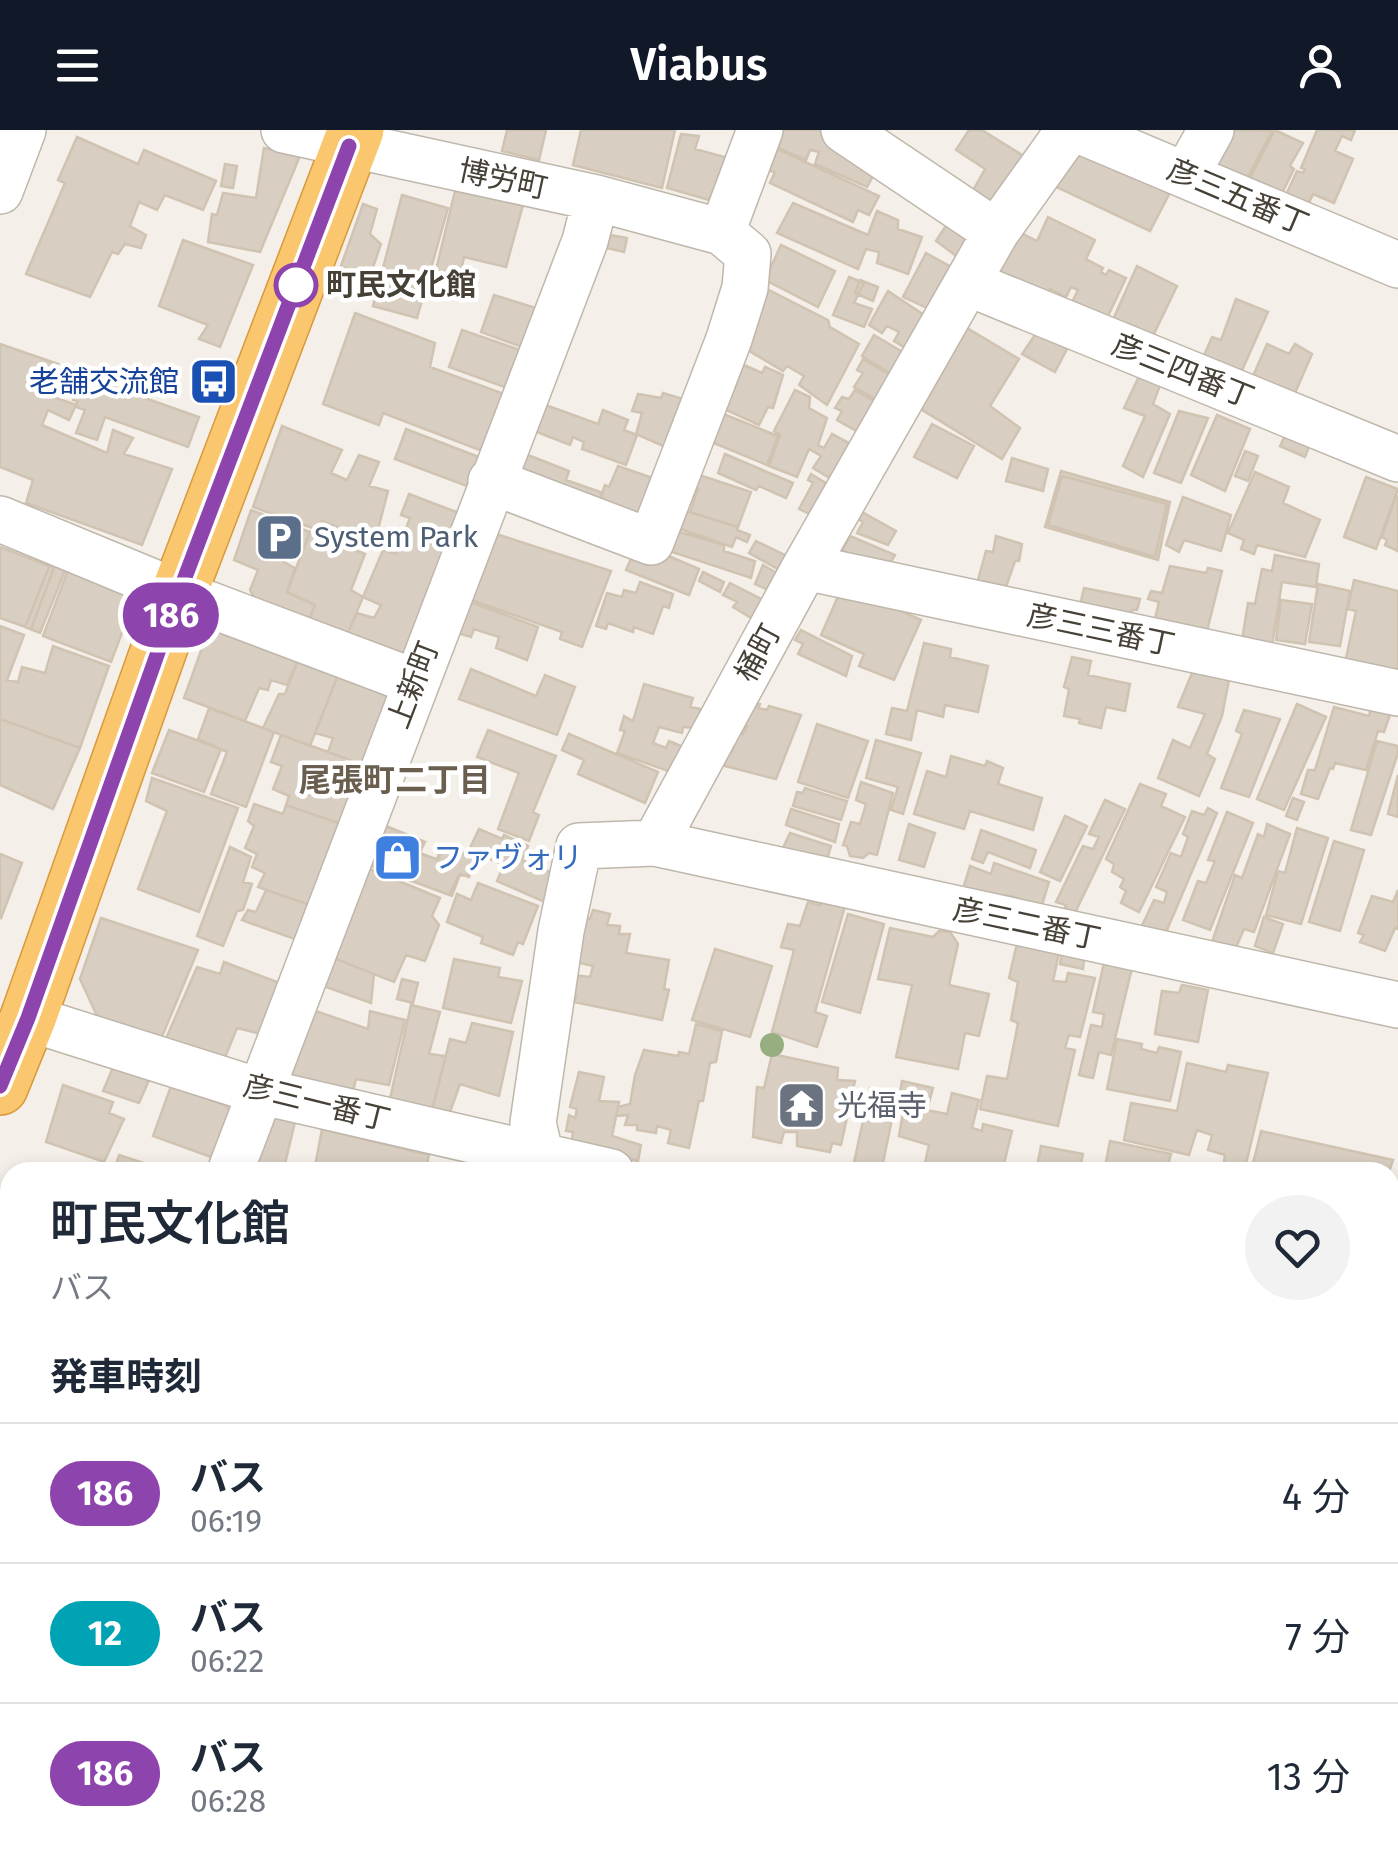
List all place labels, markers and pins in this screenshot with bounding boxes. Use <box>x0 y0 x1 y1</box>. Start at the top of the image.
marker: 町民文化館 <box>275 264 317 306</box>
place label: 町民文化館 <box>326 267 476 303</box>
bus stop icon: 老舗交流館 <box>188 356 240 408</box>
place label: 老舗交流館 <box>29 364 179 400</box>
parking icon: System Park <box>253 511 305 563</box>
place label: System Park <box>314 519 479 555</box>
shop icon: ファヴォリ <box>372 832 424 884</box>
place label: ファヴォリ <box>433 840 583 876</box>
temple icon: 光福寺 <box>776 1080 828 1132</box>
place label: 光福寺 <box>837 1088 927 1124</box>

